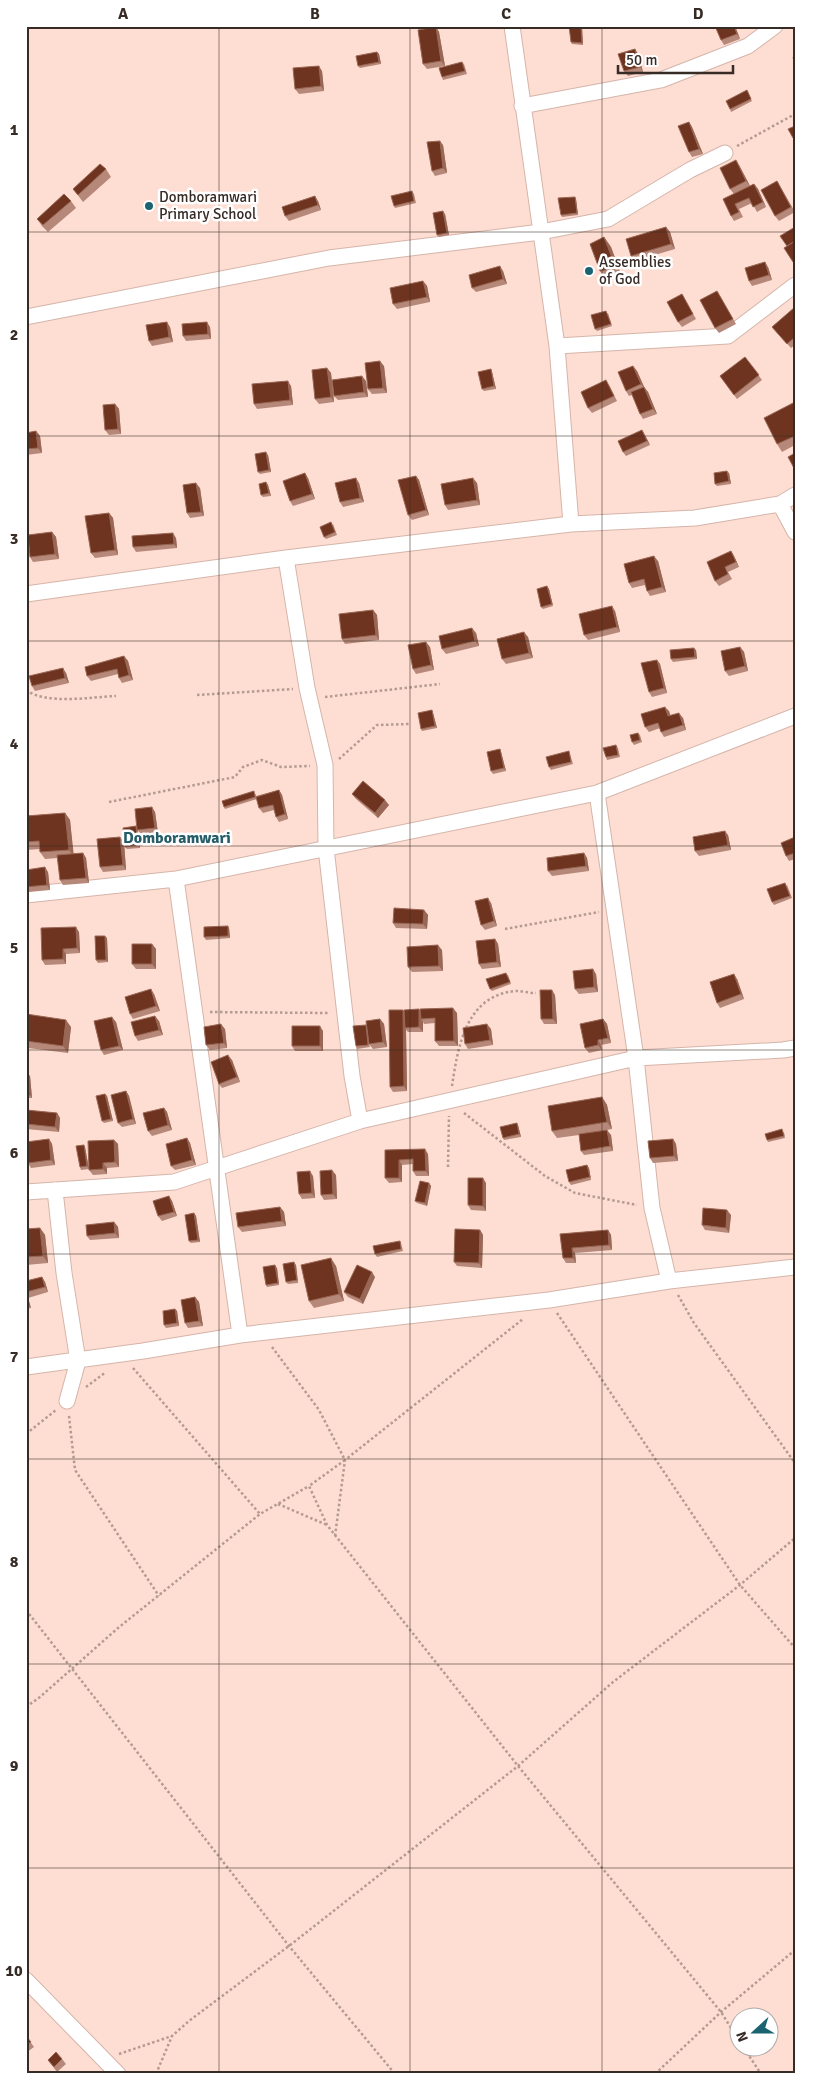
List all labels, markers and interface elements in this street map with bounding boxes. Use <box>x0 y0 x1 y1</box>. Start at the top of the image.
text: A <box>118 4 129 24</box>
text: B <box>310 4 320 24</box>
text: C <box>501 4 511 24</box>
text: D <box>693 4 704 24</box>
scale bar <box>618 42 734 74</box>
text: 50 m <box>626 51 657 69</box>
text: 1 <box>10 120 19 140</box>
place label: Domboramwari Primary School <box>159 188 257 223</box>
marker: Domboramwari Primary School <box>143 200 155 212</box>
place label: Assemblies of God <box>599 253 672 288</box>
marker: Assemblies of God <box>583 265 595 277</box>
text: 2 <box>10 325 18 345</box>
text: 3 <box>10 529 18 549</box>
text: 4 <box>10 734 19 754</box>
district label: Domboramwari <box>123 828 231 848</box>
text: 5 <box>10 938 18 958</box>
text: 6 <box>10 1143 19 1163</box>
text: 7 <box>10 1347 19 1367</box>
text: 8 <box>10 1552 19 1572</box>
text: 9 <box>10 1756 19 1776</box>
text: 10 <box>5 1961 23 1981</box>
north arrow <box>728 2008 778 2058</box>
text: N <box>733 2029 752 2044</box>

